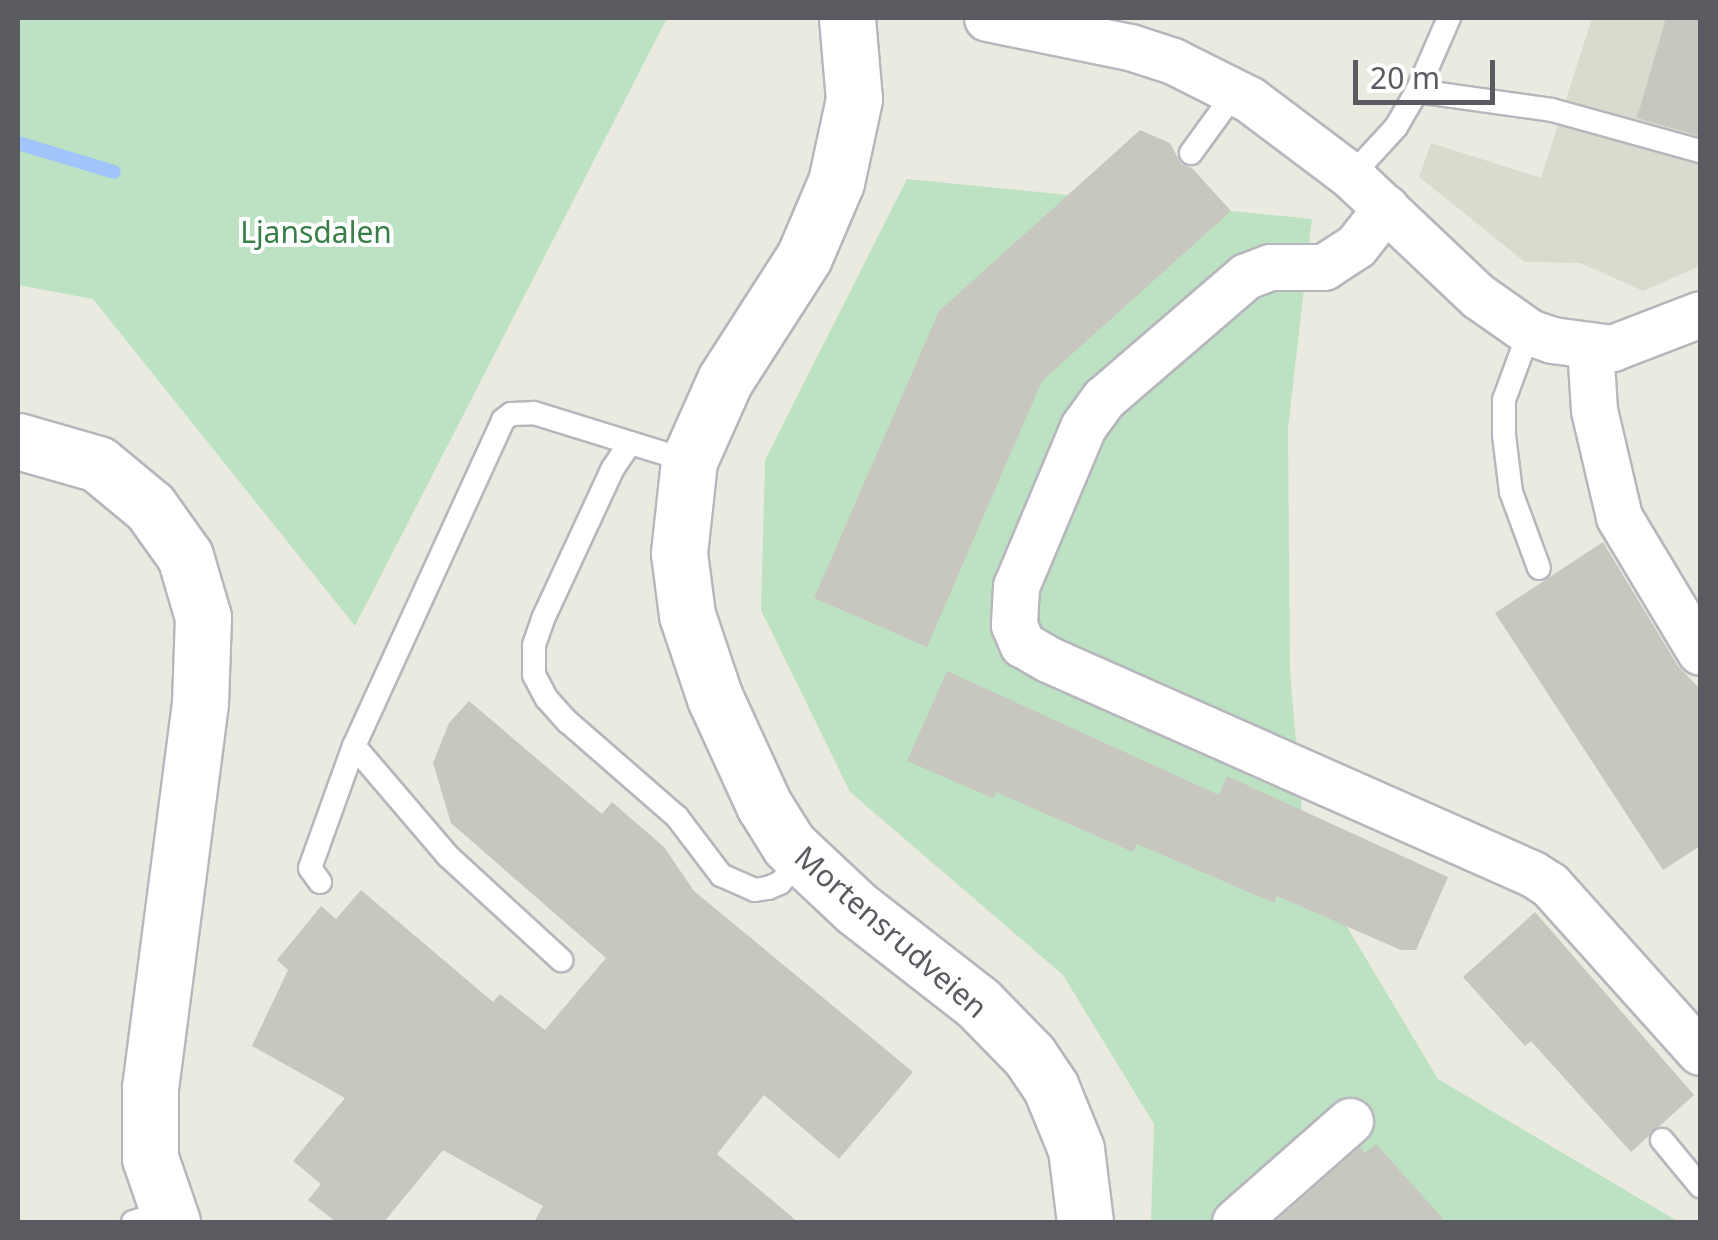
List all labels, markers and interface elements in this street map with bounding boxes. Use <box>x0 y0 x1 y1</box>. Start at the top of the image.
scale bar <box>1358 40 1500 102</box>
text: 20 m <box>1370 57 1440 98</box>
park label: Ljansdalen <box>240 214 392 250</box>
street label: Mortensrudveien <box>787 839 995 1025</box>

